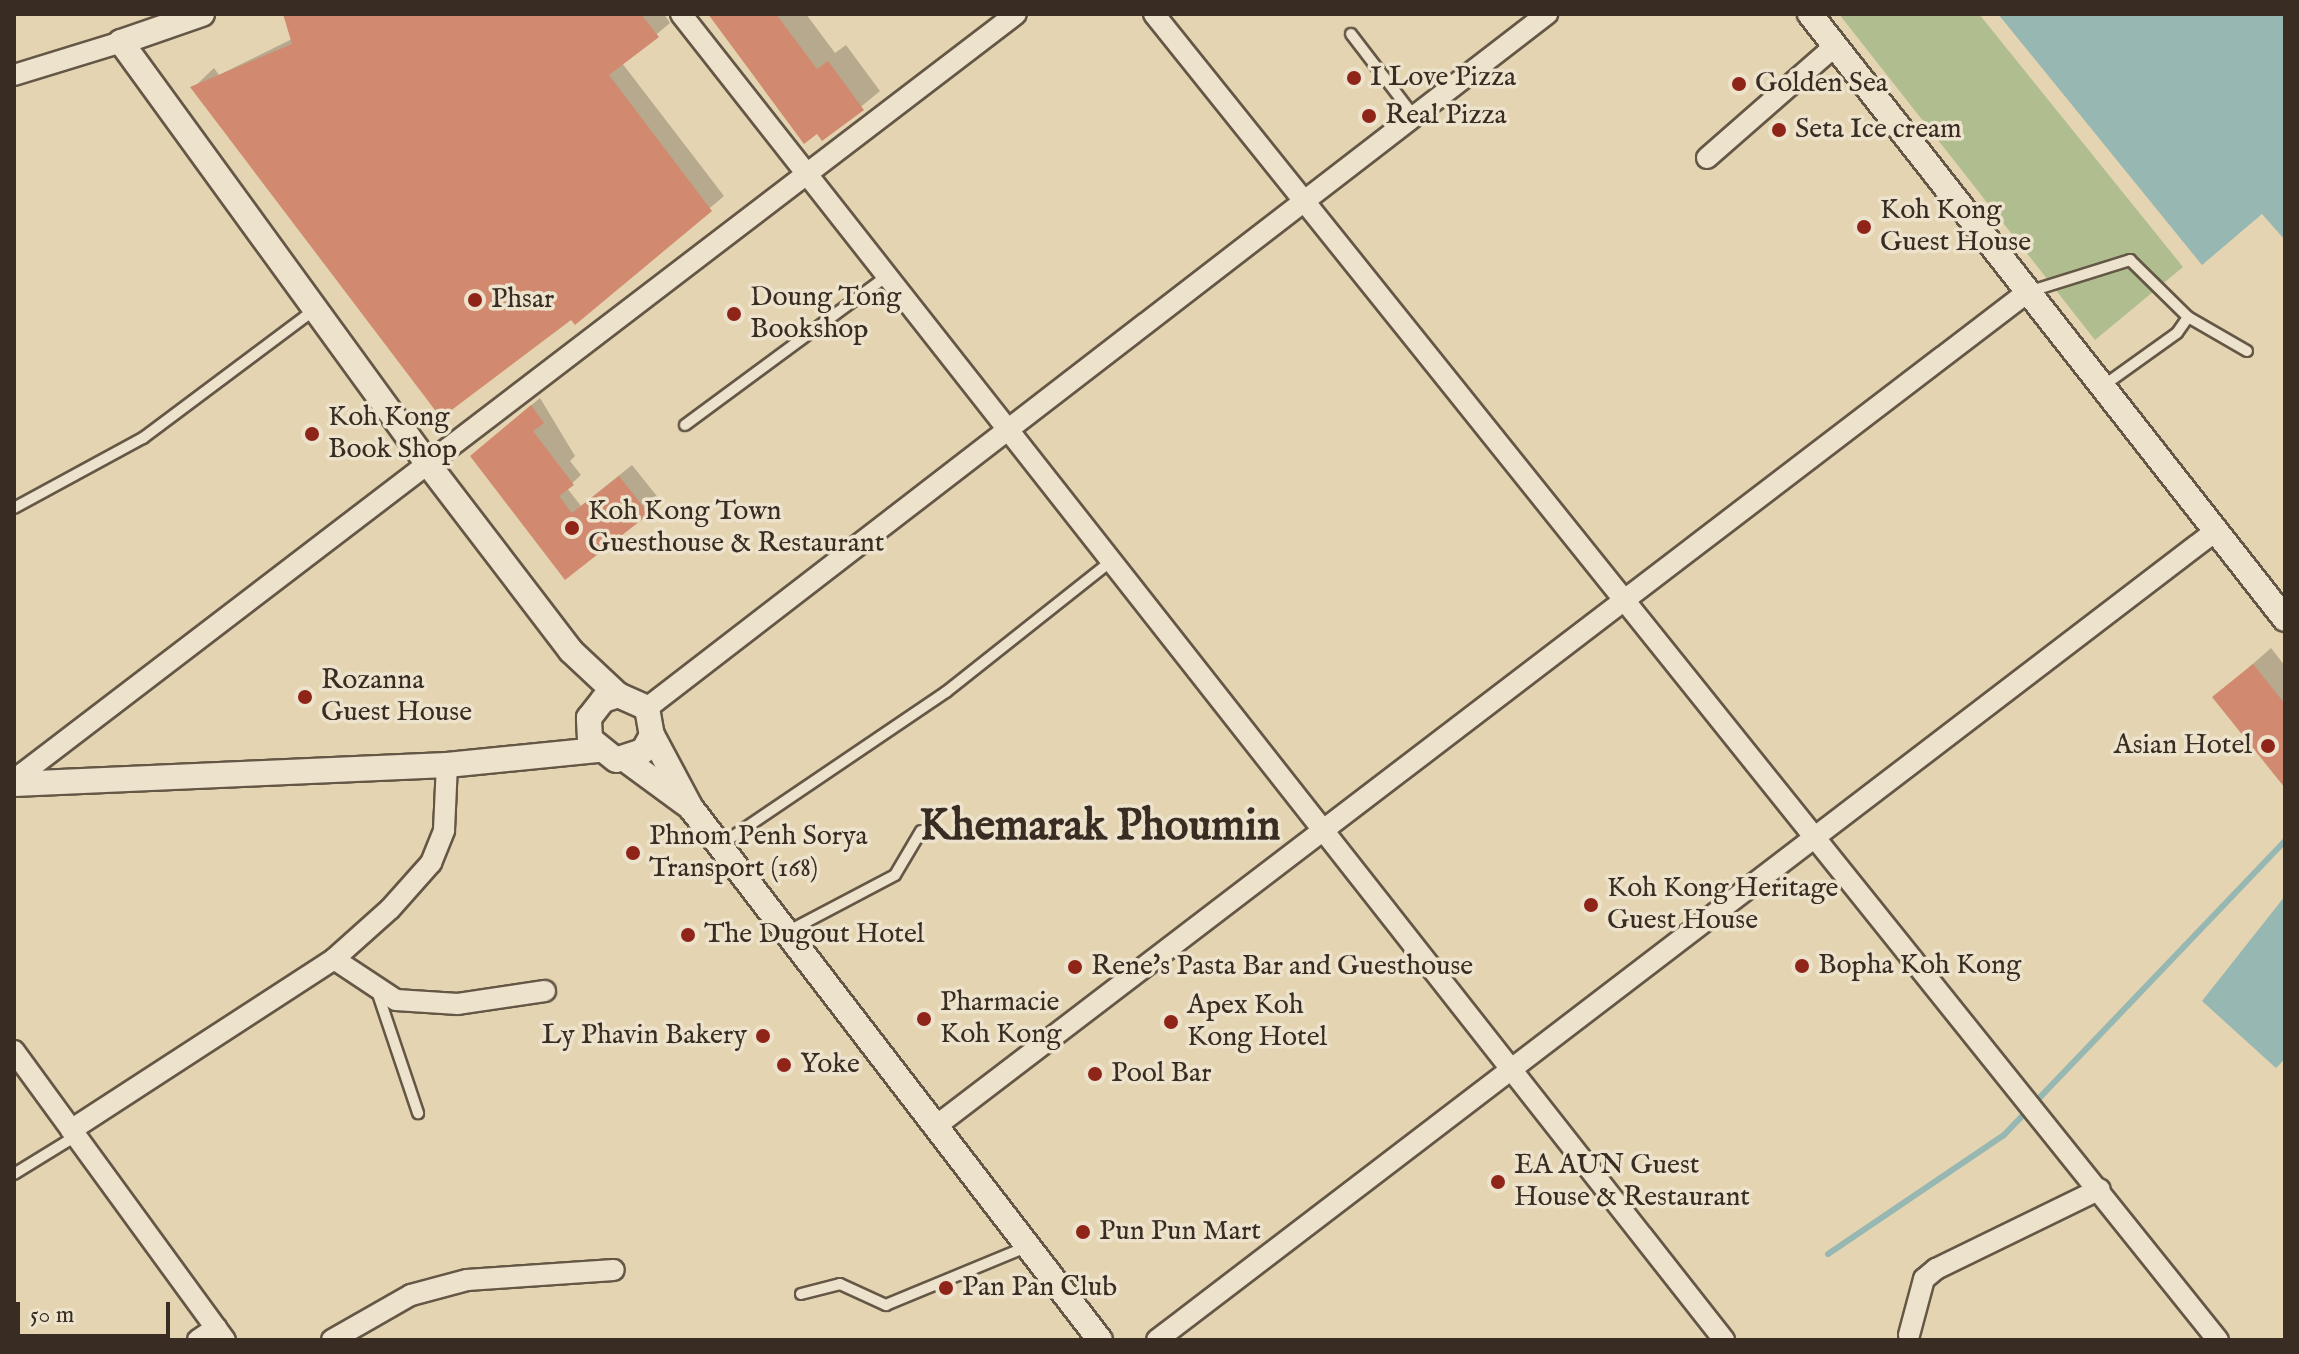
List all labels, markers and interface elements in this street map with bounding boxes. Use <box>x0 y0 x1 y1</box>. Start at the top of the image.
place label: I Love Pizza <box>1370 61 1516 95</box>
place label: Golden Sea <box>1755 67 1888 101</box>
marker: I Love Pizza <box>1345 69 1363 87</box>
marker: Golden Sea <box>1730 75 1748 93</box>
place label: Real Pizza <box>1385 99 1507 133</box>
marker: Real Pizza <box>1360 107 1378 125</box>
place label: Seta Ice cream <box>1795 113 1962 147</box>
marker: Seta Ice cream <box>1770 121 1788 139</box>
place label: Koh Kong Guest House <box>1880 194 2031 260</box>
marker: Koh Kong Guest House <box>1855 218 1873 236</box>
place label: Doung Tong Bookshop <box>750 281 901 347</box>
place label: Phsar <box>491 283 554 317</box>
marker: Phsar <box>466 291 484 309</box>
marker: Doung Tong Bookshop <box>725 305 743 323</box>
place label: Koh Kong Book Shop <box>328 401 457 467</box>
marker: Koh Kong Book Shop <box>303 425 321 443</box>
place label: Koh Kong Town Guesthouse & Restaurant <box>588 495 884 561</box>
marker: Koh Kong Town Guesthouse & Restaurant <box>563 519 581 537</box>
place label: Rozanna Guest House <box>321 664 472 730</box>
marker: Rozanna Guest House <box>296 688 314 706</box>
place label: Asian Hotel <box>2114 729 2252 763</box>
marker: Asian Hotel <box>2259 737 2277 755</box>
district label: Khemarak Phoumin <box>920 801 1280 853</box>
place label: Phnom Penh Sorya Transport (168) <box>649 820 868 886</box>
marker: Phnom Penh Sorya Transport (168) <box>624 844 642 862</box>
place label: Koh Kong Heritage Guest House <box>1607 872 1838 938</box>
marker: Koh Kong Heritage Guest House <box>1582 896 1600 914</box>
place label: The Dugout Hotel <box>704 918 924 952</box>
marker: The Dugout Hotel <box>679 926 697 944</box>
place label: Bopha Koh Kong <box>1818 949 2021 983</box>
place label: Rene's Pasta Bar and Guesthouse <box>1091 950 1473 984</box>
marker: Bopha Koh Kong <box>1793 957 1811 975</box>
marker: Rene's Pasta Bar and Guesthouse <box>1066 958 1084 976</box>
place label: Pharmacie Koh Kong <box>940 986 1061 1052</box>
place label: Apex Koh Kong Hotel <box>1187 989 1327 1055</box>
marker: Pharmacie Koh Kong <box>915 1010 933 1028</box>
marker: Apex Koh Kong Hotel <box>1162 1013 1180 1031</box>
place label: Ly Phavin Bakery <box>542 1019 747 1053</box>
marker: Ly Phavin Bakery <box>754 1027 772 1045</box>
place label: Yoke <box>800 1048 860 1082</box>
marker: Yoke <box>775 1056 793 1074</box>
place label: Pool Bar <box>1111 1057 1211 1091</box>
marker: Pool Bar <box>1086 1065 1104 1083</box>
place label: EA AUN Guest House & Restaurant <box>1514 1149 1750 1215</box>
marker: EA AUN Guest House & Restaurant <box>1489 1173 1507 1191</box>
place label: Pun Pun Mart <box>1099 1215 1261 1249</box>
marker: Pun Pun Mart <box>1074 1223 1092 1241</box>
place label: Pan Pan Club <box>962 1271 1117 1305</box>
marker: Pan Pan Club <box>937 1279 955 1297</box>
scale bar <box>20 1286 174 1336</box>
text: 50 m <box>30 1300 74 1331</box>

